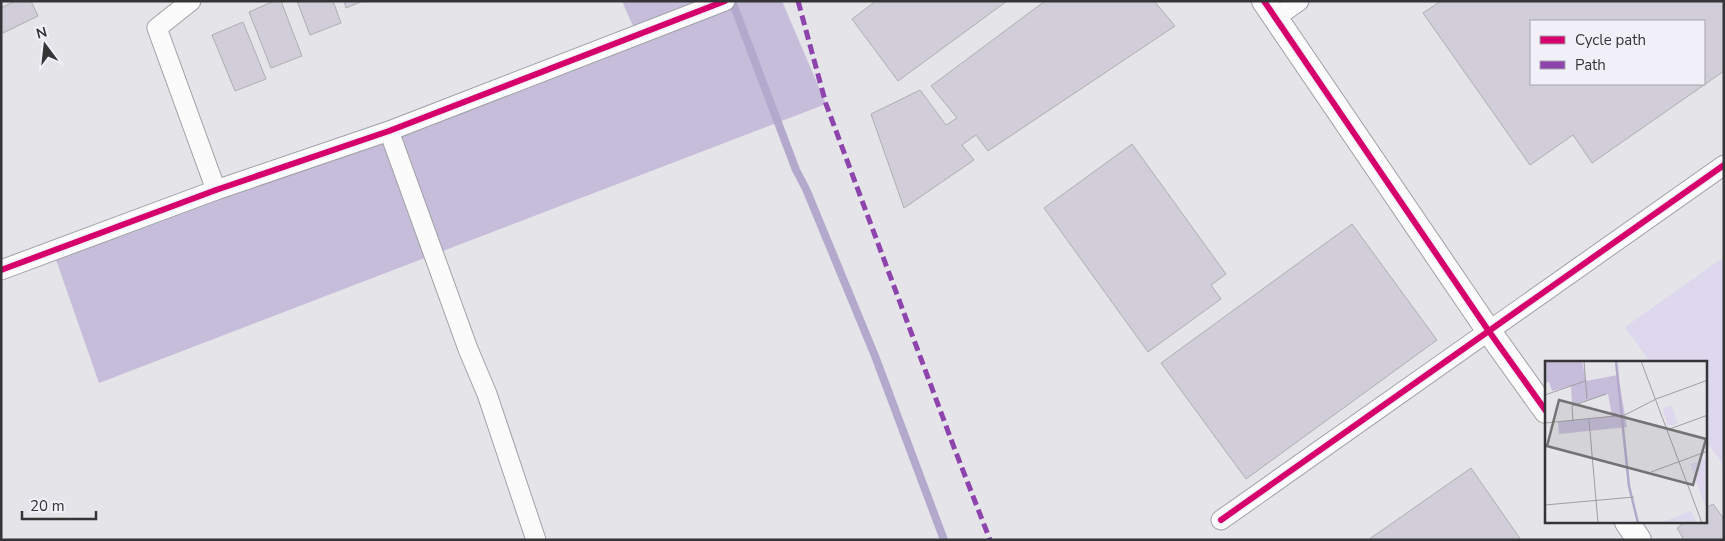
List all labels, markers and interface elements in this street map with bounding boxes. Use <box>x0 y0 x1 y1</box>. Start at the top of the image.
north arrow <box>20 20 70 70</box>
legend <box>1530 20 1705 85</box>
text: N <box>34 22 49 43</box>
text: Cycle path <box>1575 30 1646 50</box>
text: Path <box>1575 55 1606 75</box>
inset map <box>1545 361 1708 524</box>
scale bar <box>22 488 96 520</box>
text: 20 m <box>30 496 65 516</box>

